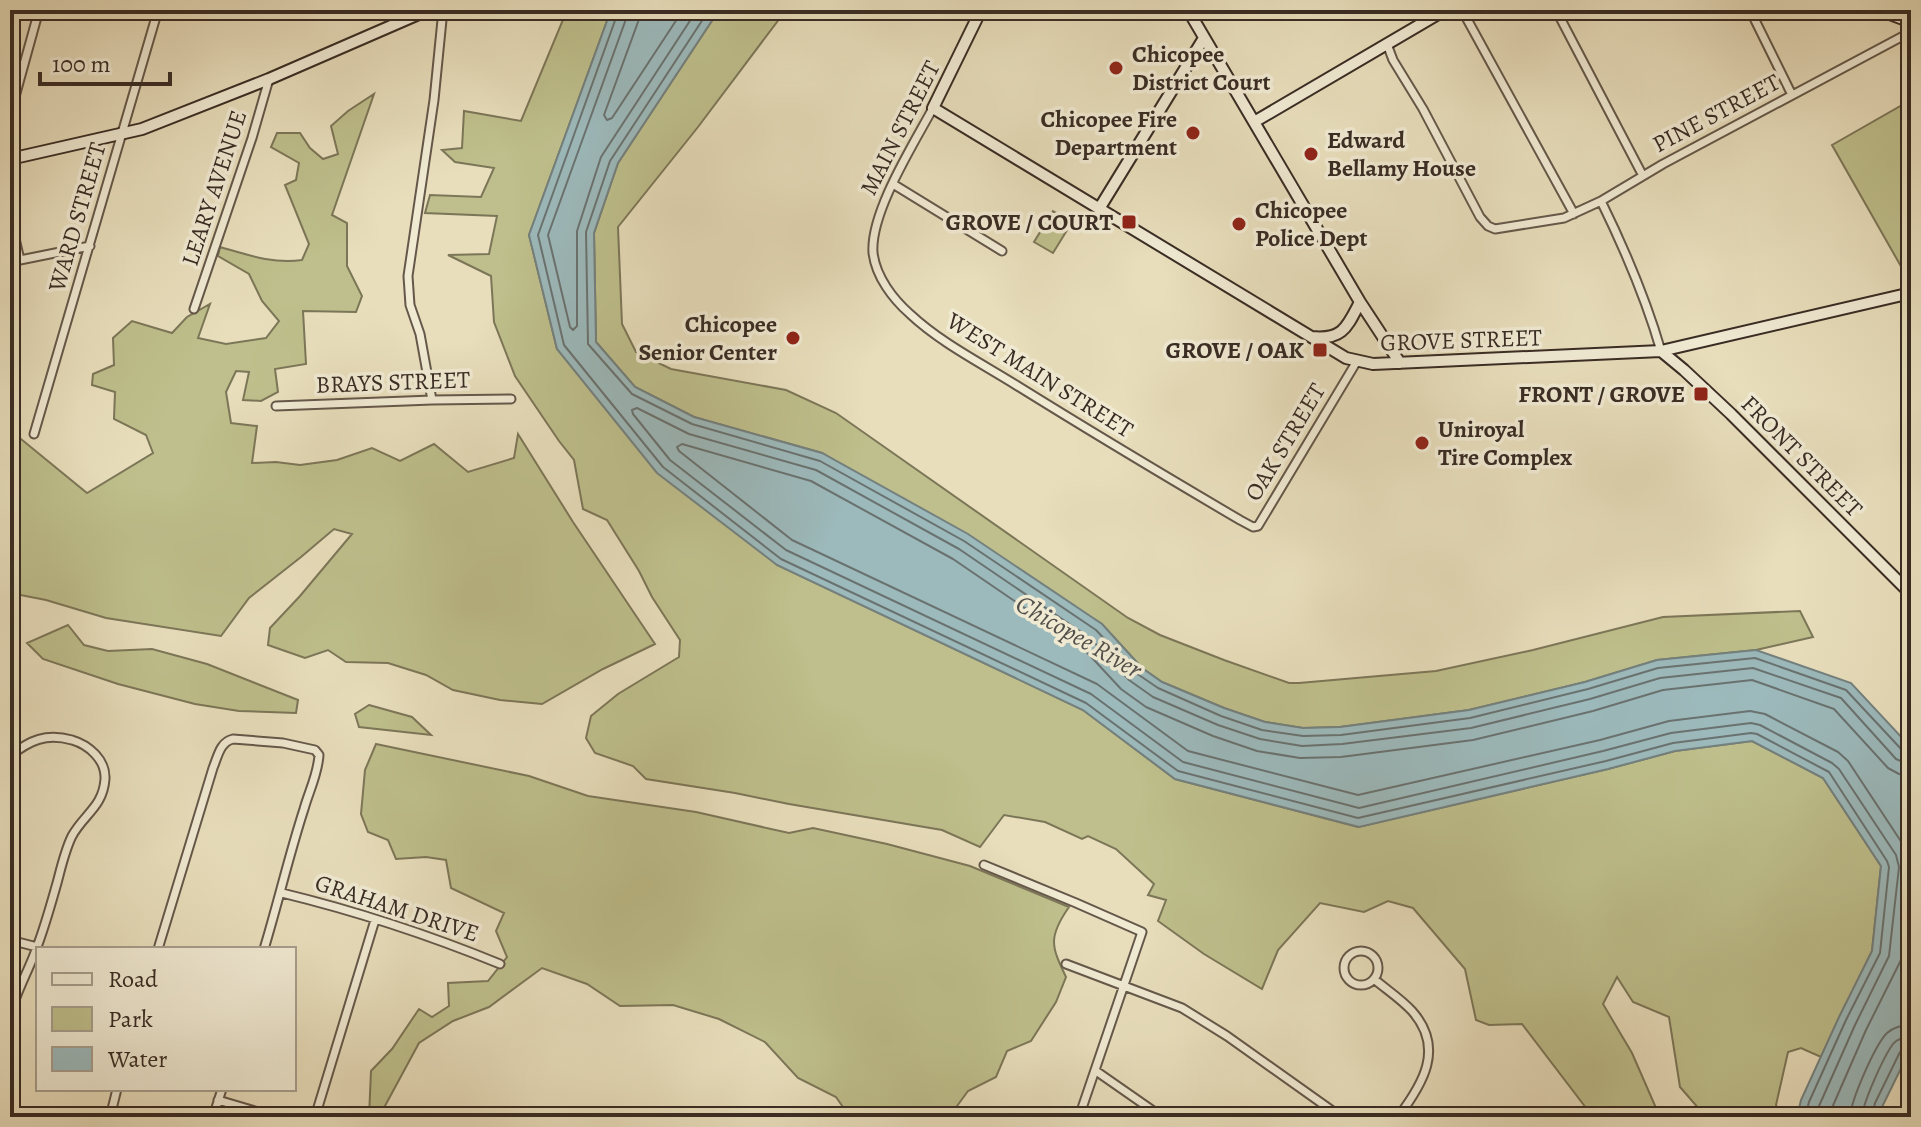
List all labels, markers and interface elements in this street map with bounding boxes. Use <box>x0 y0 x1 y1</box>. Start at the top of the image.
scale bar <box>40 36 170 86</box>
place label: Chicopee District Court <box>1132 38 1270 98</box>
text: 100 m <box>52 48 111 80</box>
street label: MAIN STREET <box>852 55 948 201</box>
marker: Chicopee District Court <box>1107 59 1125 77</box>
street label: PINE STREET <box>1647 66 1785 160</box>
place label: Chicopee Fire Department <box>1040 103 1177 163</box>
street label: LEARY AVENUE <box>174 106 254 270</box>
marker: Chicopee Fire Department <box>1184 124 1202 142</box>
place label: Edward Bellamy House <box>1327 124 1476 184</box>
street label: WARD STREET <box>40 139 114 296</box>
marker: Edward Bellamy House <box>1302 145 1320 163</box>
place label: Chicopee Police Dept <box>1255 194 1367 254</box>
place label: GROVE / COURT <box>946 206 1113 238</box>
marker: GROVE / COURT <box>1120 213 1138 231</box>
marker: Chicopee Police Dept <box>1230 215 1248 233</box>
street label: WEST MAIN STREET <box>940 304 1139 445</box>
place label: Chicopee Senior Center <box>639 308 777 368</box>
street label: GROVE STREET <box>1380 321 1542 359</box>
marker: Chicopee Senior Center <box>784 329 802 347</box>
place label: GROVE / OAK <box>1166 334 1304 366</box>
marker: GROVE / OAK <box>1311 341 1329 359</box>
street label: BRAYS STREET <box>315 363 471 401</box>
street label: OAK STREET <box>1237 377 1333 507</box>
place label: FRONT / GROVE <box>1518 378 1685 410</box>
marker: FRONT / GROVE <box>1692 385 1710 403</box>
street label: FRONT STREET <box>1734 388 1870 524</box>
place label: Uniroyal Tire Complex <box>1438 413 1572 473</box>
marker: Uniroyal Tire Complex <box>1413 434 1431 452</box>
water label: Chicopee River <box>1009 586 1149 687</box>
street label: GRAHAM DRIVE <box>311 866 483 950</box>
legend <box>36 947 296 1091</box>
text: Road <box>108 963 158 995</box>
text: Park <box>108 1003 153 1035</box>
text: Water <box>107 1043 168 1075</box>

